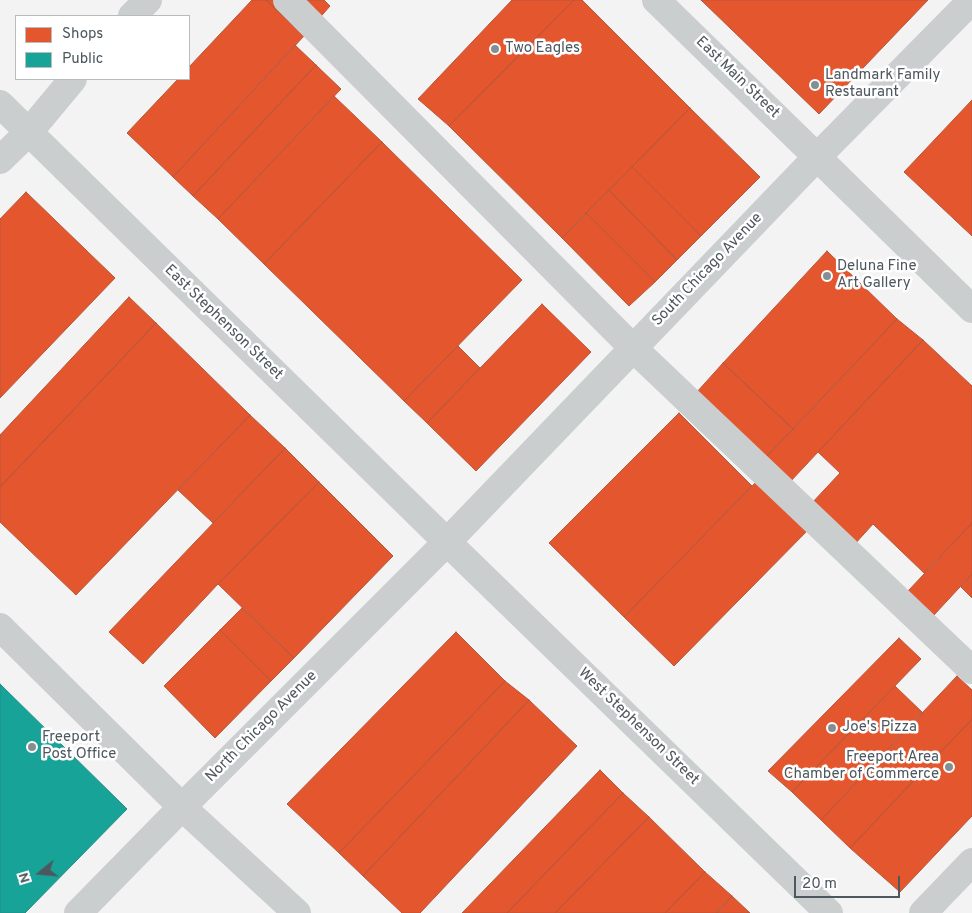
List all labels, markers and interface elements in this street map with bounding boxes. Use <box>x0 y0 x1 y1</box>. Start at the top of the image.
legend <box>15 15 190 80</box>
text: Shops <box>62 25 103 44</box>
street label: East Main Street <box>691 34 783 122</box>
place label: Two Eagles <box>505 40 580 58</box>
marker: Two Eagles <box>489 43 501 55</box>
text: Public <box>62 50 103 69</box>
place label: Landmark Family Restaurant <box>825 67 940 102</box>
marker: Landmark Family Restaurant <box>809 79 821 91</box>
street label: South Chicago Avenue <box>649 210 767 330</box>
place label: Deluna Fine Art Gallery <box>837 258 917 293</box>
street label: East Stephenson Street <box>160 262 286 384</box>
marker: Deluna Fine Art Gallery <box>821 270 833 282</box>
street label: West Stephenson Street <box>574 665 702 789</box>
street label: North Chicago Avenue <box>203 668 321 786</box>
place label: Joe's Pizza <box>842 719 917 737</box>
marker: Joe's Pizza <box>826 722 838 734</box>
place label: Freeport Post Office <box>42 729 116 764</box>
marker: Freeport Post Office <box>26 741 38 753</box>
place label: Freeport Area Chamber of Commerce <box>784 749 939 784</box>
marker: Freeport Area Chamber of Commerce <box>943 761 955 773</box>
north arrow <box>15 848 65 898</box>
scale bar <box>797 866 903 898</box>
text: N <box>16 870 35 885</box>
text: 20 m <box>802 875 837 894</box>

